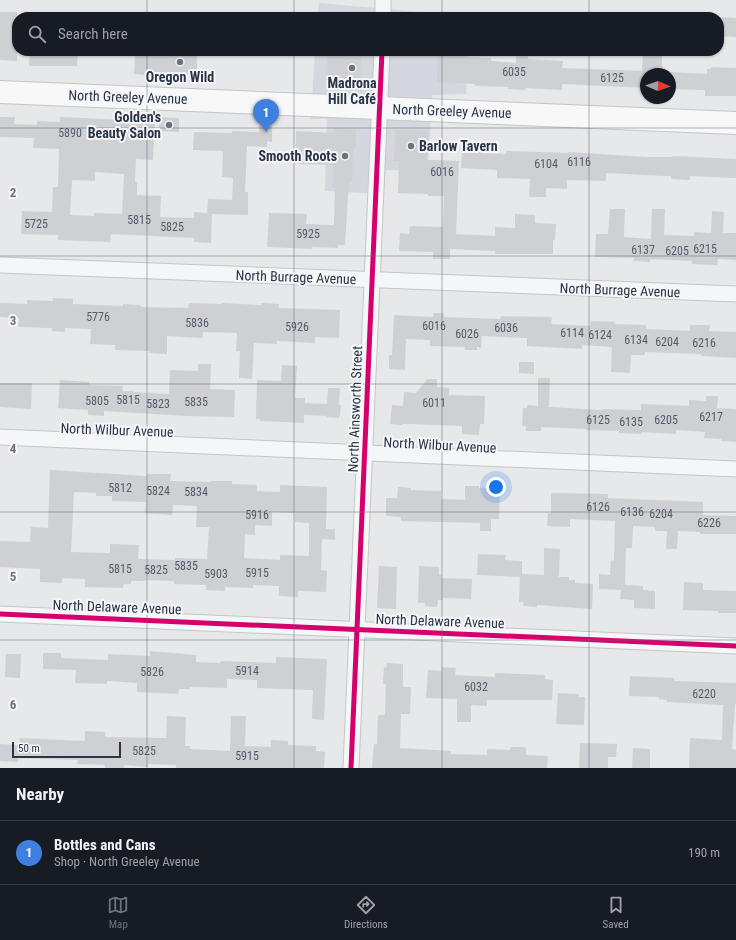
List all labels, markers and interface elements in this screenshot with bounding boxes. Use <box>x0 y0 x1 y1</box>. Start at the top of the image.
search box <box>12 12 724 56</box>
icon: search <box>26 23 48 45</box>
text: Search here <box>58 25 128 43</box>
marker: Oregon Wild <box>175 57 185 67</box>
marker: Madrona Hill Café <box>347 63 357 73</box>
house number: 6035 <box>502 65 526 79</box>
north arrow <box>640 68 676 104</box>
place label: Oregon Wild <box>146 69 214 85</box>
house number: 6125 <box>600 71 624 85</box>
place label: Madrona Hill Café <box>328 75 377 107</box>
street label: North Greeley Avenue <box>68 87 188 107</box>
pin: 1 <box>253 99 279 132</box>
street label: North Greeley Avenue <box>392 101 512 121</box>
place label: Golden's Beauty Salon <box>88 109 161 141</box>
marker: Golden's Beauty Salon <box>164 120 174 130</box>
house number: 5890 <box>58 126 82 140</box>
place label: Barlow Tavern <box>419 138 498 154</box>
marker: Barlow Tavern <box>406 141 416 151</box>
place label: Smooth Roots <box>258 148 337 164</box>
marker: Smooth Roots <box>340 151 350 161</box>
house number: 6116 <box>567 155 591 169</box>
house number: 6104 <box>534 157 558 171</box>
house number: 6016 <box>430 165 454 179</box>
text: 2 <box>10 185 17 200</box>
house number: 5815 <box>127 213 151 227</box>
house number: 5725 <box>24 217 48 231</box>
house number: 5825 <box>160 220 184 234</box>
house number: 5925 <box>296 227 320 241</box>
house number: 6215 <box>693 242 717 256</box>
house number: 6137 <box>631 243 655 257</box>
house number: 6205 <box>665 244 689 258</box>
street label: North Burrage Avenue <box>235 267 357 287</box>
street label: North Burrage Avenue <box>559 280 681 300</box>
house number: 5776 <box>86 310 110 324</box>
text: 3 <box>10 313 16 328</box>
house number: 5836 <box>185 316 209 330</box>
house number: 6016 <box>422 319 446 333</box>
house number: 5926 <box>285 320 309 334</box>
house number: 6036 <box>494 321 518 335</box>
house number: 6114 <box>560 326 584 340</box>
house number: 6026 <box>455 327 479 341</box>
house number: 6124 <box>588 328 612 342</box>
house number: 6134 <box>624 333 648 347</box>
house number: 6204 <box>655 335 679 349</box>
house number: 6216 <box>692 336 716 350</box>
street label: North Ainsworth Street <box>345 345 365 473</box>
house number: 5815 <box>116 393 140 407</box>
house number: 5805 <box>85 394 109 408</box>
house number: 5835 <box>184 395 208 409</box>
house number: 6011 <box>422 396 446 410</box>
house number: 5823 <box>146 397 170 411</box>
house number: 6217 <box>699 410 723 424</box>
house number: 6125 <box>586 413 610 427</box>
house number: 6205 <box>654 413 678 427</box>
house number: 6135 <box>619 415 643 429</box>
street label: North Wilbur Avenue <box>60 420 174 440</box>
street label: North Wilbur Avenue <box>383 434 497 456</box>
text: 4 <box>10 441 17 456</box>
your location <box>486 477 506 497</box>
house number: 5812 <box>108 481 132 495</box>
house number: 5824 <box>146 484 170 498</box>
house number: 5834 <box>184 485 208 499</box>
house number: 6126 <box>586 500 610 514</box>
house number: 6136 <box>620 505 644 519</box>
house number: 6204 <box>649 507 673 521</box>
house number: 5916 <box>245 508 269 522</box>
house number: 6226 <box>697 516 721 530</box>
house number: 5835 <box>174 559 198 573</box>
house number: 5815 <box>108 562 132 576</box>
house number: 5825 <box>144 563 168 577</box>
house number: 5915 <box>245 566 269 580</box>
house number: 5903 <box>204 567 228 581</box>
text: 5 <box>10 569 17 584</box>
street label: North Delaware Avenue <box>52 597 182 617</box>
street label: North Delaware Avenue <box>375 611 505 631</box>
house number: 5914 <box>235 664 259 678</box>
house number: 5826 <box>140 665 164 679</box>
house number: 6032 <box>464 680 488 694</box>
house number: 6220 <box>692 687 716 701</box>
text: 6 <box>10 697 17 712</box>
scale bar <box>12 740 121 759</box>
text: 50 m <box>18 742 40 755</box>
house number: 5825 <box>132 744 156 758</box>
house number: 5915 <box>235 749 259 763</box>
text: Nearby <box>16 784 64 804</box>
text: Bottles and Cans <box>54 836 155 854</box>
text: 1 <box>26 845 32 860</box>
text: 190 m <box>688 845 720 860</box>
text: Shop · North Greeley Avenue <box>54 854 200 869</box>
tab: Map <box>107 894 129 931</box>
tab: Directions <box>344 894 388 931</box>
tab: Saved <box>603 894 629 931</box>

